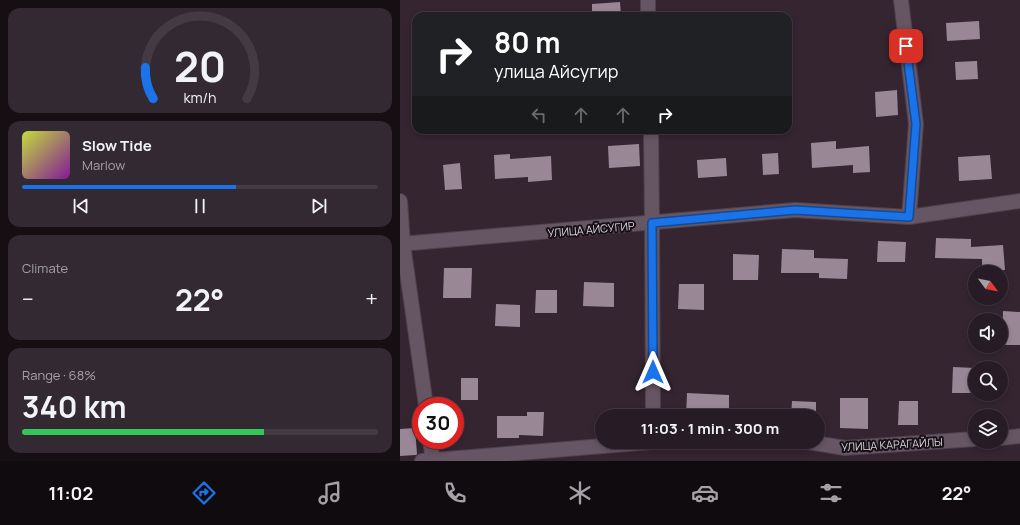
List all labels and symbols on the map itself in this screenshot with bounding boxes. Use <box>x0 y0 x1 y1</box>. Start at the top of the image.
pin <box>889 29 923 63</box>
street label: УЛИЦА АЙСУГИР <box>547 218 635 240</box>
north arrow <box>968 265 1008 305</box>
position arrow <box>632 351 674 393</box>
speed limit sign: 30 <box>412 397 464 449</box>
street label: УЛИЦА КАРАГАЙЛЫ <box>841 434 943 454</box>

